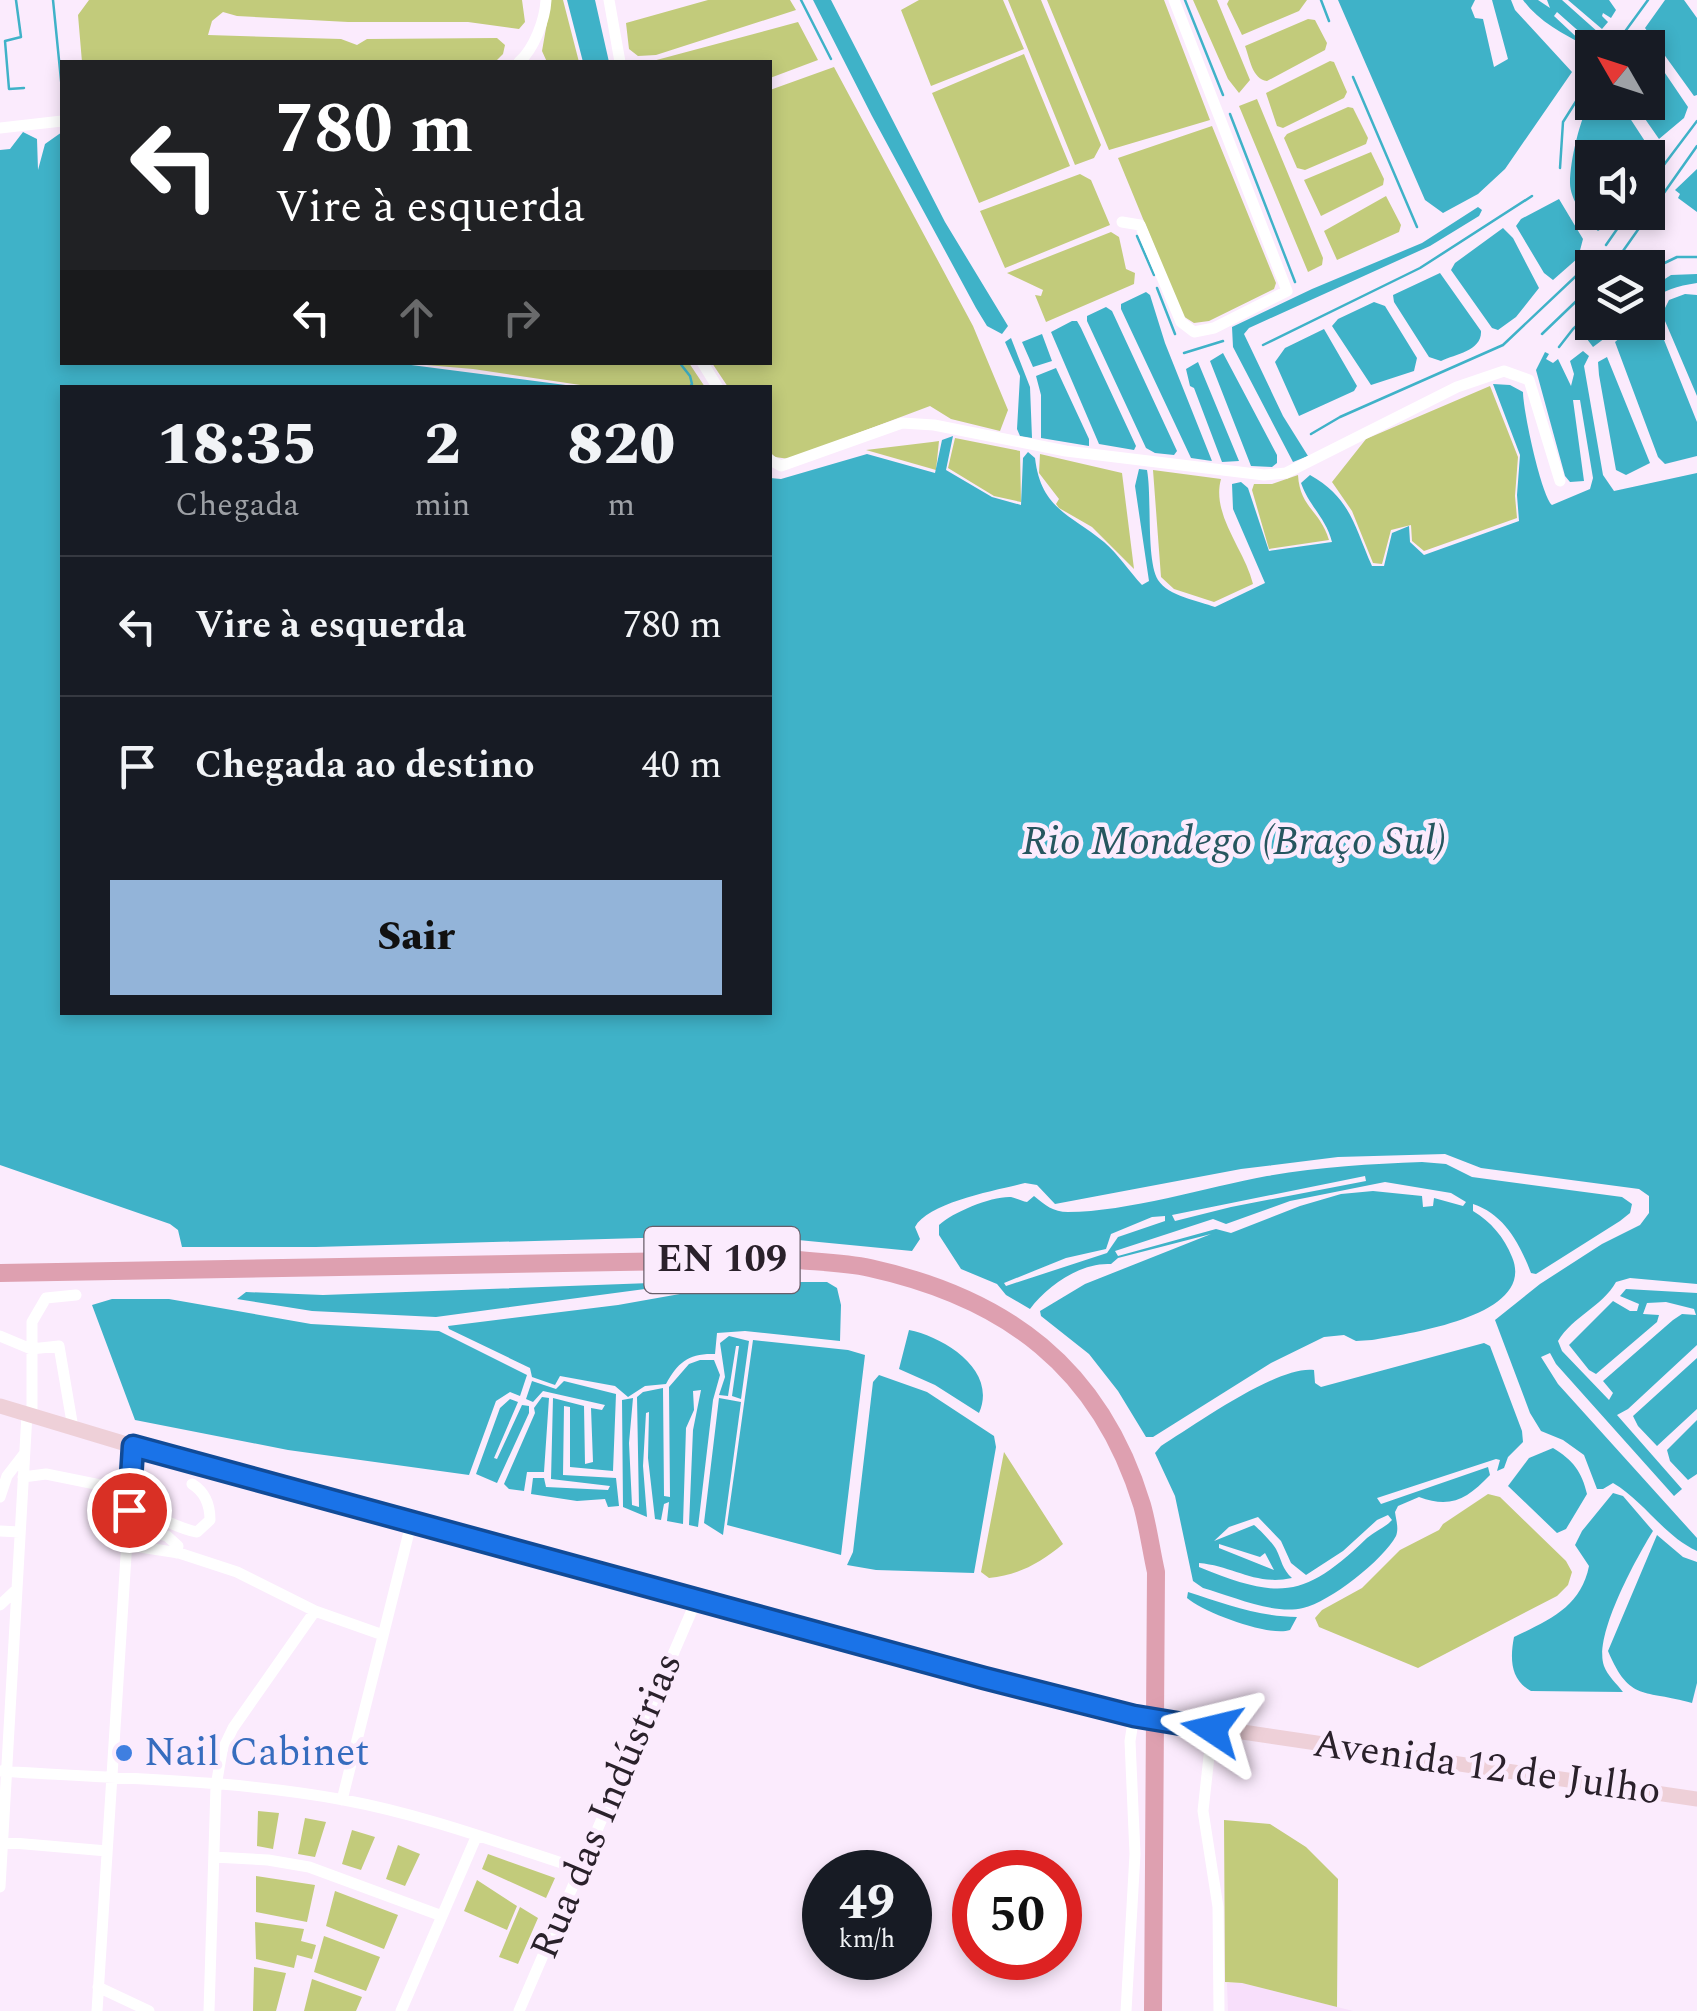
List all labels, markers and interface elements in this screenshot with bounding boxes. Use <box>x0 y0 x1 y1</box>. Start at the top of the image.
north arrow <box>1575 30 1665 120</box>
map controls <box>1575 30 1665 340</box>
text: 780 m <box>275 77 473 183</box>
icon: left <box>110 100 240 230</box>
button: sound <box>1575 140 1665 230</box>
text: Vire à esquerda <box>275 173 585 242</box>
button: layers <box>1575 250 1665 340</box>
icon: left <box>284 290 339 345</box>
icon: ahead <box>389 290 444 345</box>
icon: right <box>494 290 549 345</box>
text: 18:35 <box>157 399 318 491</box>
text: 2 <box>424 399 460 491</box>
text: 820 <box>567 399 675 491</box>
text: Chegada <box>175 481 299 530</box>
text: min <box>414 481 470 530</box>
text: m <box>607 481 635 530</box>
text: Vire à esquerda <box>195 597 466 655</box>
text: 780 m <box>623 597 722 655</box>
icon: left <box>110 599 165 654</box>
text: Chegada ao destino <box>195 737 534 795</box>
text: 40 m <box>642 737 722 795</box>
icon: arrive <box>110 739 165 794</box>
water label: Rio Mondego (Braço Sul) <box>1022 810 1446 873</box>
button: Sair <box>110 880 722 995</box>
road number: EN 109 <box>644 1227 800 1293</box>
pin <box>87 1468 172 1553</box>
icon: arrive <box>102 1483 157 1538</box>
street label: Rua das Indústrias <box>515 1643 699 1969</box>
position arrow <box>1160 1677 1264 1781</box>
street label: Avenida 12 de Julho <box>1309 1713 1665 1823</box>
place label: Nail Cabinet <box>144 1723 370 1784</box>
marker: Nail Cabinet <box>113 1742 135 1764</box>
speed limit sign: 50 <box>952 1850 1082 1980</box>
text: 49 <box>839 1865 895 1941</box>
text: km/h <box>839 1921 895 1959</box>

